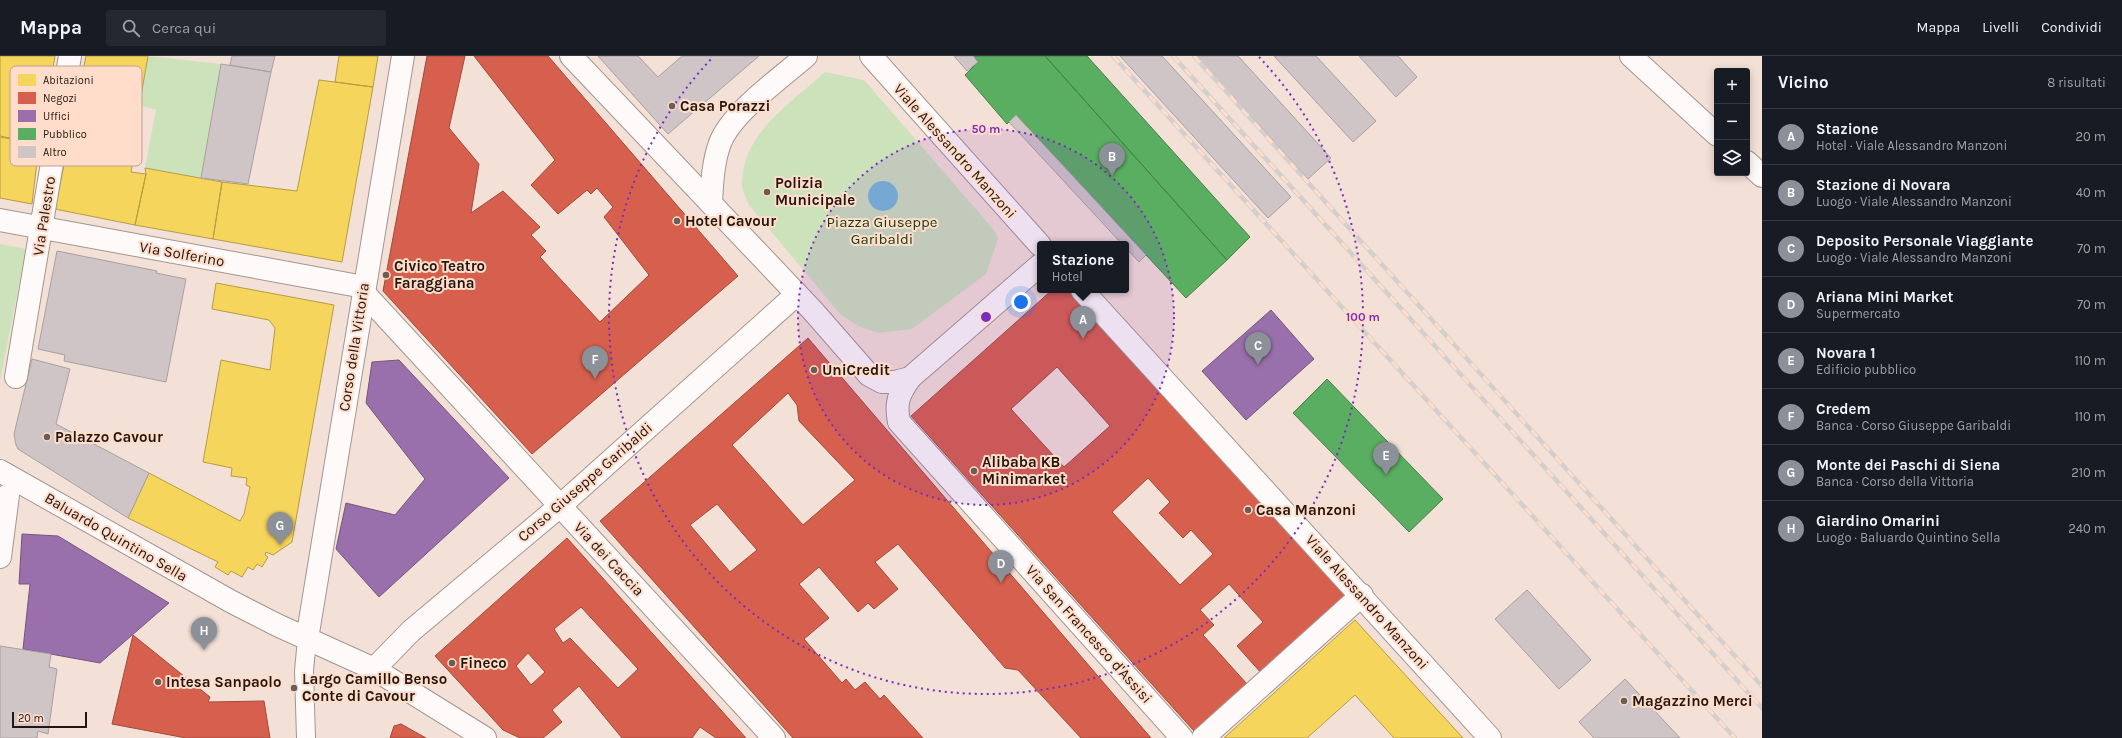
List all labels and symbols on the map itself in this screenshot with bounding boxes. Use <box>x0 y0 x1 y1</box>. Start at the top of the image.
legend <box>10 66 142 166</box>
text: Abitazioni <box>43 74 94 87</box>
street label: Viale Alessandro Manzoni <box>890 80 1020 222</box>
text: Negozi <box>43 92 77 105</box>
place label: Casa Porazzi <box>680 97 770 115</box>
marker: Casa Porazzi <box>667 101 677 111</box>
text: Uffici <box>43 110 70 123</box>
text: 50 m <box>972 122 1001 136</box>
text: Pubblico <box>43 128 87 141</box>
pin: B <box>1099 143 1125 176</box>
text: Altro <box>43 146 67 159</box>
place label: Polizia Municipale <box>775 174 855 209</box>
street label: Via Palestro <box>29 175 59 257</box>
marker: Polizia Municipale <box>762 187 772 197</box>
place label: Hotel Cavour <box>685 212 776 230</box>
park label: Piazza Giuseppe Garibaldi <box>826 213 938 248</box>
marker: Hotel Cavour <box>672 216 682 226</box>
street label: Via Solferino <box>138 238 226 270</box>
place label: Civico Teatro Faraggiana <box>394 257 485 292</box>
marker: Civico Teatro Faraggiana <box>381 270 391 280</box>
street label: Corso della Vittoria <box>335 281 373 413</box>
your location <box>1011 292 1031 312</box>
pin: A <box>1070 306 1096 339</box>
centre of rings <box>979 310 993 324</box>
text: 100 m <box>1346 310 1380 324</box>
pin: C <box>1245 332 1271 365</box>
pin: F <box>582 346 608 379</box>
place label: UniCredit <box>822 361 890 379</box>
marker: UniCredit <box>809 365 819 375</box>
street label: Corso Giuseppe Garibaldi <box>514 419 656 545</box>
place label: Palazzo Cavour <box>55 428 163 446</box>
marker: Palazzo Cavour <box>42 432 52 442</box>
pin: E <box>1373 442 1399 475</box>
place label: Alibaba KB Minimarket <box>982 453 1066 488</box>
marker: Alibaba KB Minimarket <box>969 466 979 476</box>
street label: Baluardo Quintino Sella <box>41 489 191 585</box>
place label: Casa Manzoni <box>1256 501 1356 519</box>
marker: Casa Manzoni <box>1243 505 1253 515</box>
pin: G <box>267 512 293 545</box>
street label: Via dei Caccia <box>570 518 648 600</box>
street label: Viale Alessandro Manzoni <box>1302 531 1432 673</box>
pin: D <box>988 550 1014 583</box>
street label: Via San Francesco d'Assisi <box>1022 561 1156 707</box>
pin: H <box>191 617 217 650</box>
place label: Fineco <box>460 654 507 672</box>
marker: Fineco <box>447 658 457 668</box>
place label: Largo Camillo Benso Conte di Cavour <box>302 670 447 705</box>
place label: Intesa Sanpaolo <box>166 673 281 691</box>
marker: Intesa Sanpaolo <box>153 677 163 687</box>
marker: Largo Camillo Benso Conte di Cavour <box>289 683 299 693</box>
place label: Magazzino Merci <box>1632 692 1753 710</box>
marker: Magazzino Merci <box>1619 696 1629 706</box>
scale bar <box>12 710 87 729</box>

